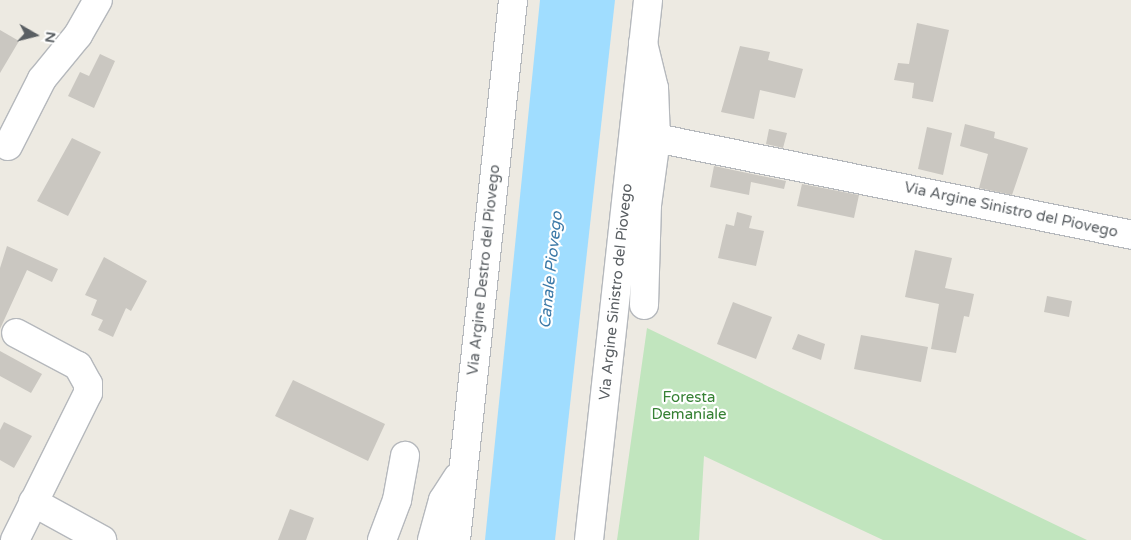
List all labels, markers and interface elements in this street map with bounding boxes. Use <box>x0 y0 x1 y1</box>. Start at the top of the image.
north arrow <box>10 10 60 60</box>
text: N <box>41 30 60 44</box>
street label: Via Argine Destro del Piovego <box>464 164 504 376</box>
street label: Via Argine Sinistro del Piovego <box>903 179 1119 241</box>
street label: Via Argine Sinistro del Piovego <box>596 183 636 401</box>
water label: Canale Piovego <box>535 211 567 329</box>
park label: Foresta Demaniale <box>651 388 727 423</box>

